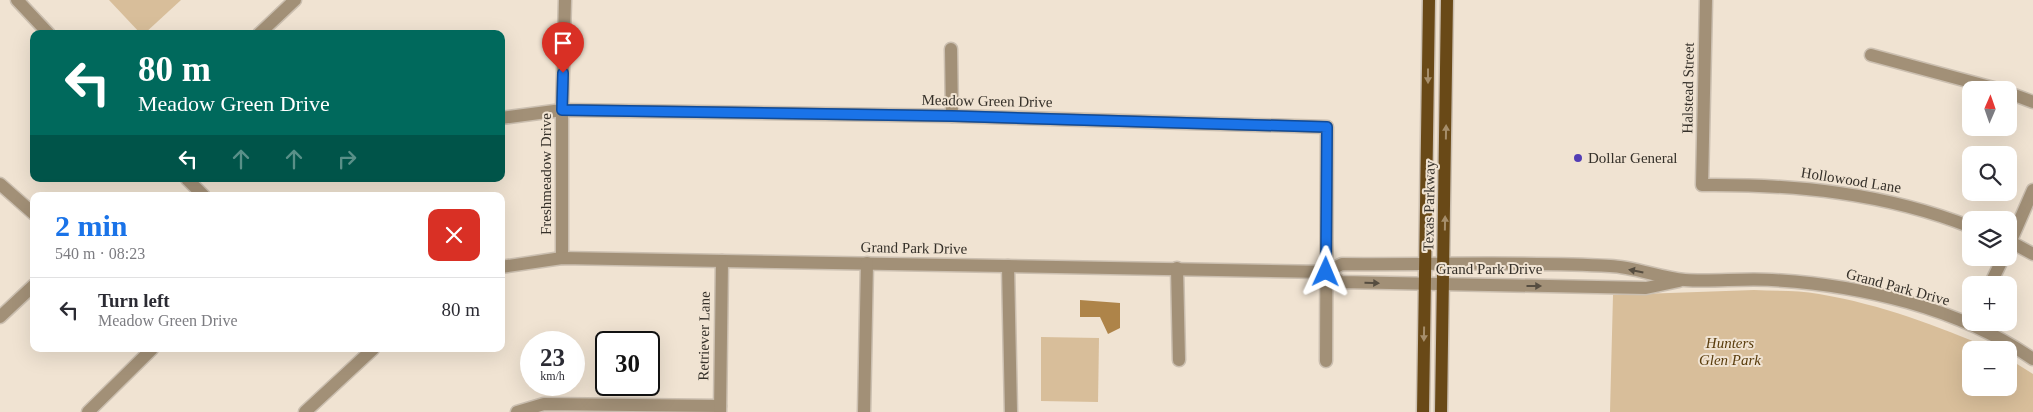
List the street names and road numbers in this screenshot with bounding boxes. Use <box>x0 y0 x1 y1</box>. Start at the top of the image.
street label: Halstead Street <box>1679 41 1697 134</box>
street label: Meadow Green Drive <box>921 92 1053 110</box>
street label: Freshmeadow Drive <box>538 113 554 235</box>
street label: Texas Parkway <box>1420 160 1438 252</box>
street label: Hollowood Lane <box>1800 164 1903 196</box>
street label: Grand Park Drive <box>861 239 968 257</box>
street label: Grand Park Drive <box>1436 261 1543 277</box>
street label: Grand Park Drive <box>1844 265 1952 309</box>
street label: Retriever Lane <box>695 291 713 381</box>

